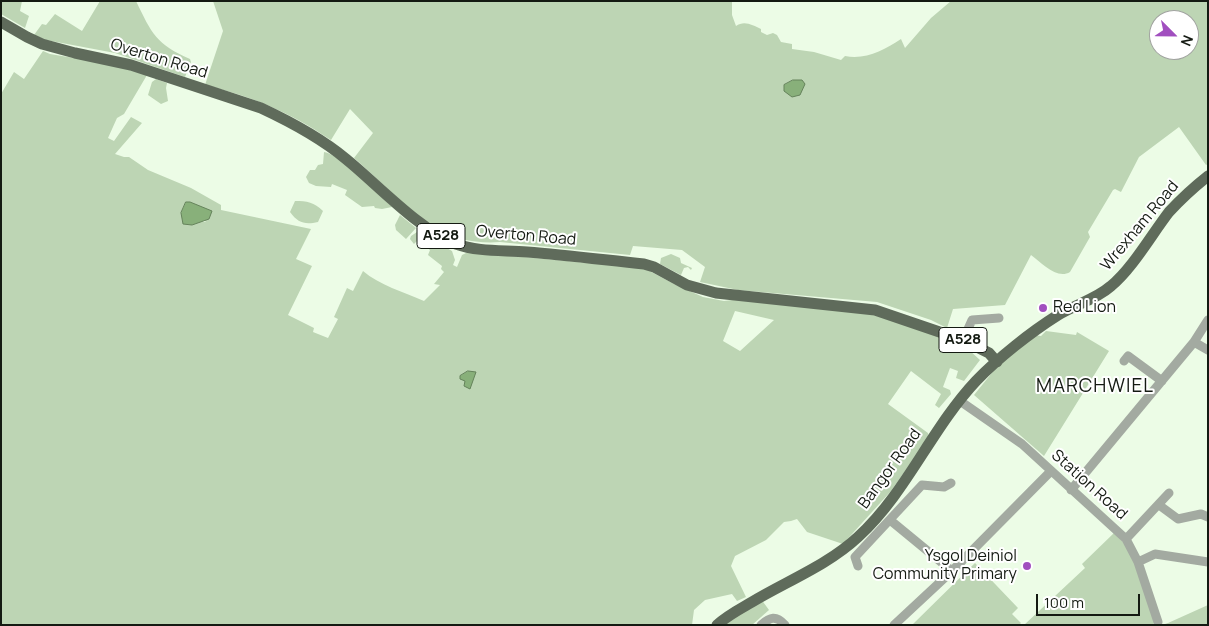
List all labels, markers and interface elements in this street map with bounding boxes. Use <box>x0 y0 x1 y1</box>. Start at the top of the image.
north arrow <box>1149 10 1199 60</box>
text: N <box>1177 32 1198 49</box>
street label: Overton Road <box>108 35 210 83</box>
street label: Wrexham Road <box>1097 177 1183 275</box>
street label: Overton Road <box>475 222 577 250</box>
road number: A528 <box>417 224 465 248</box>
place label: Red Lion <box>1053 298 1116 318</box>
marker: Red Lion <box>1037 302 1049 314</box>
road number: A528 <box>939 328 987 352</box>
district label: MARCHWIEL <box>1035 376 1155 398</box>
street label: Bangor Road <box>855 425 925 513</box>
street label: Station Road <box>1047 446 1131 524</box>
place label: Ysgol Deiniol Community Primary <box>873 547 1017 585</box>
marker: Ysgol Deiniol Community Primary <box>1021 560 1033 572</box>
scale bar <box>1039 584 1143 616</box>
text: 100 m <box>1044 592 1084 613</box>

